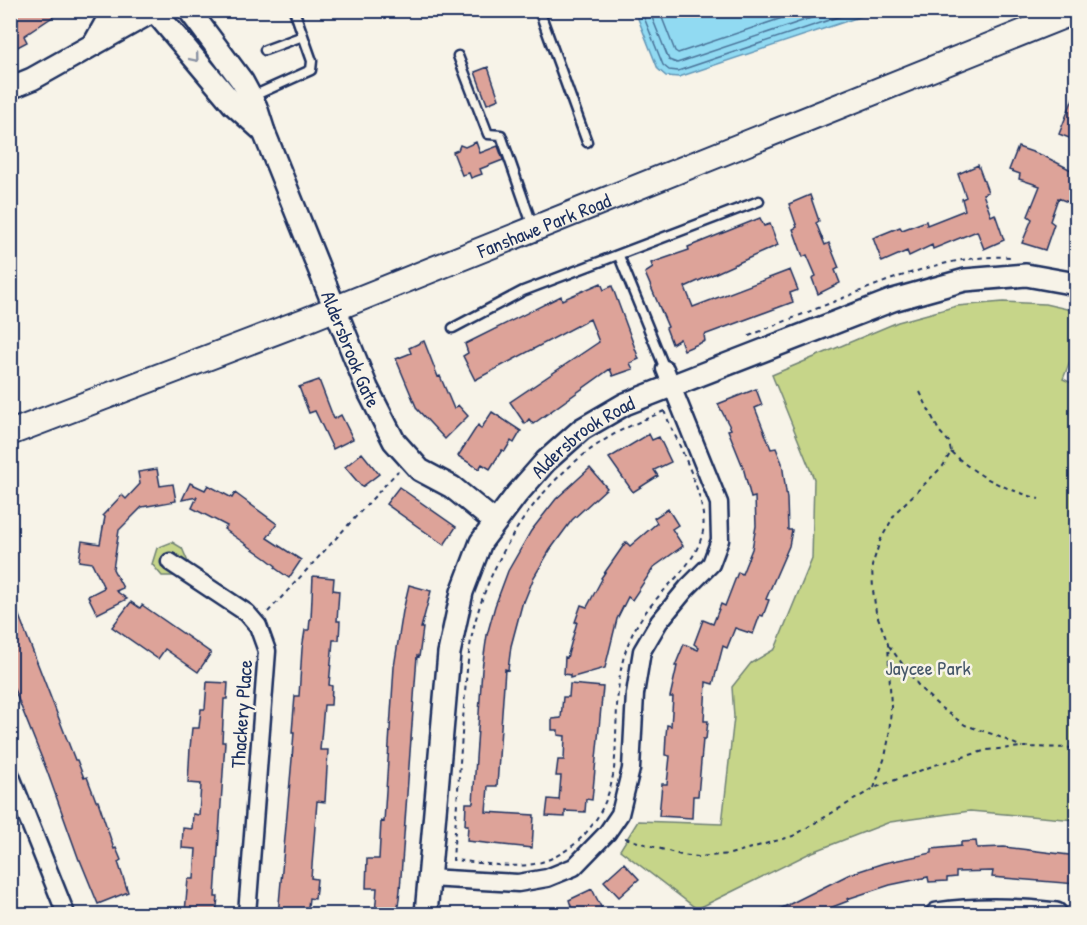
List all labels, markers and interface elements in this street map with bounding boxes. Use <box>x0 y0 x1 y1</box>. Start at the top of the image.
one-way arrow <box>188 51 199 62</box>
street label: Fanshawe Park Road <box>472 186 614 264</box>
street label: Aldersbrook Gate <box>316 286 388 412</box>
street label: Aldersbrook Road <box>524 388 638 483</box>
park label: Jaycee Park <box>885 654 971 681</box>
street label: Thackery Place <box>224 659 258 769</box>

